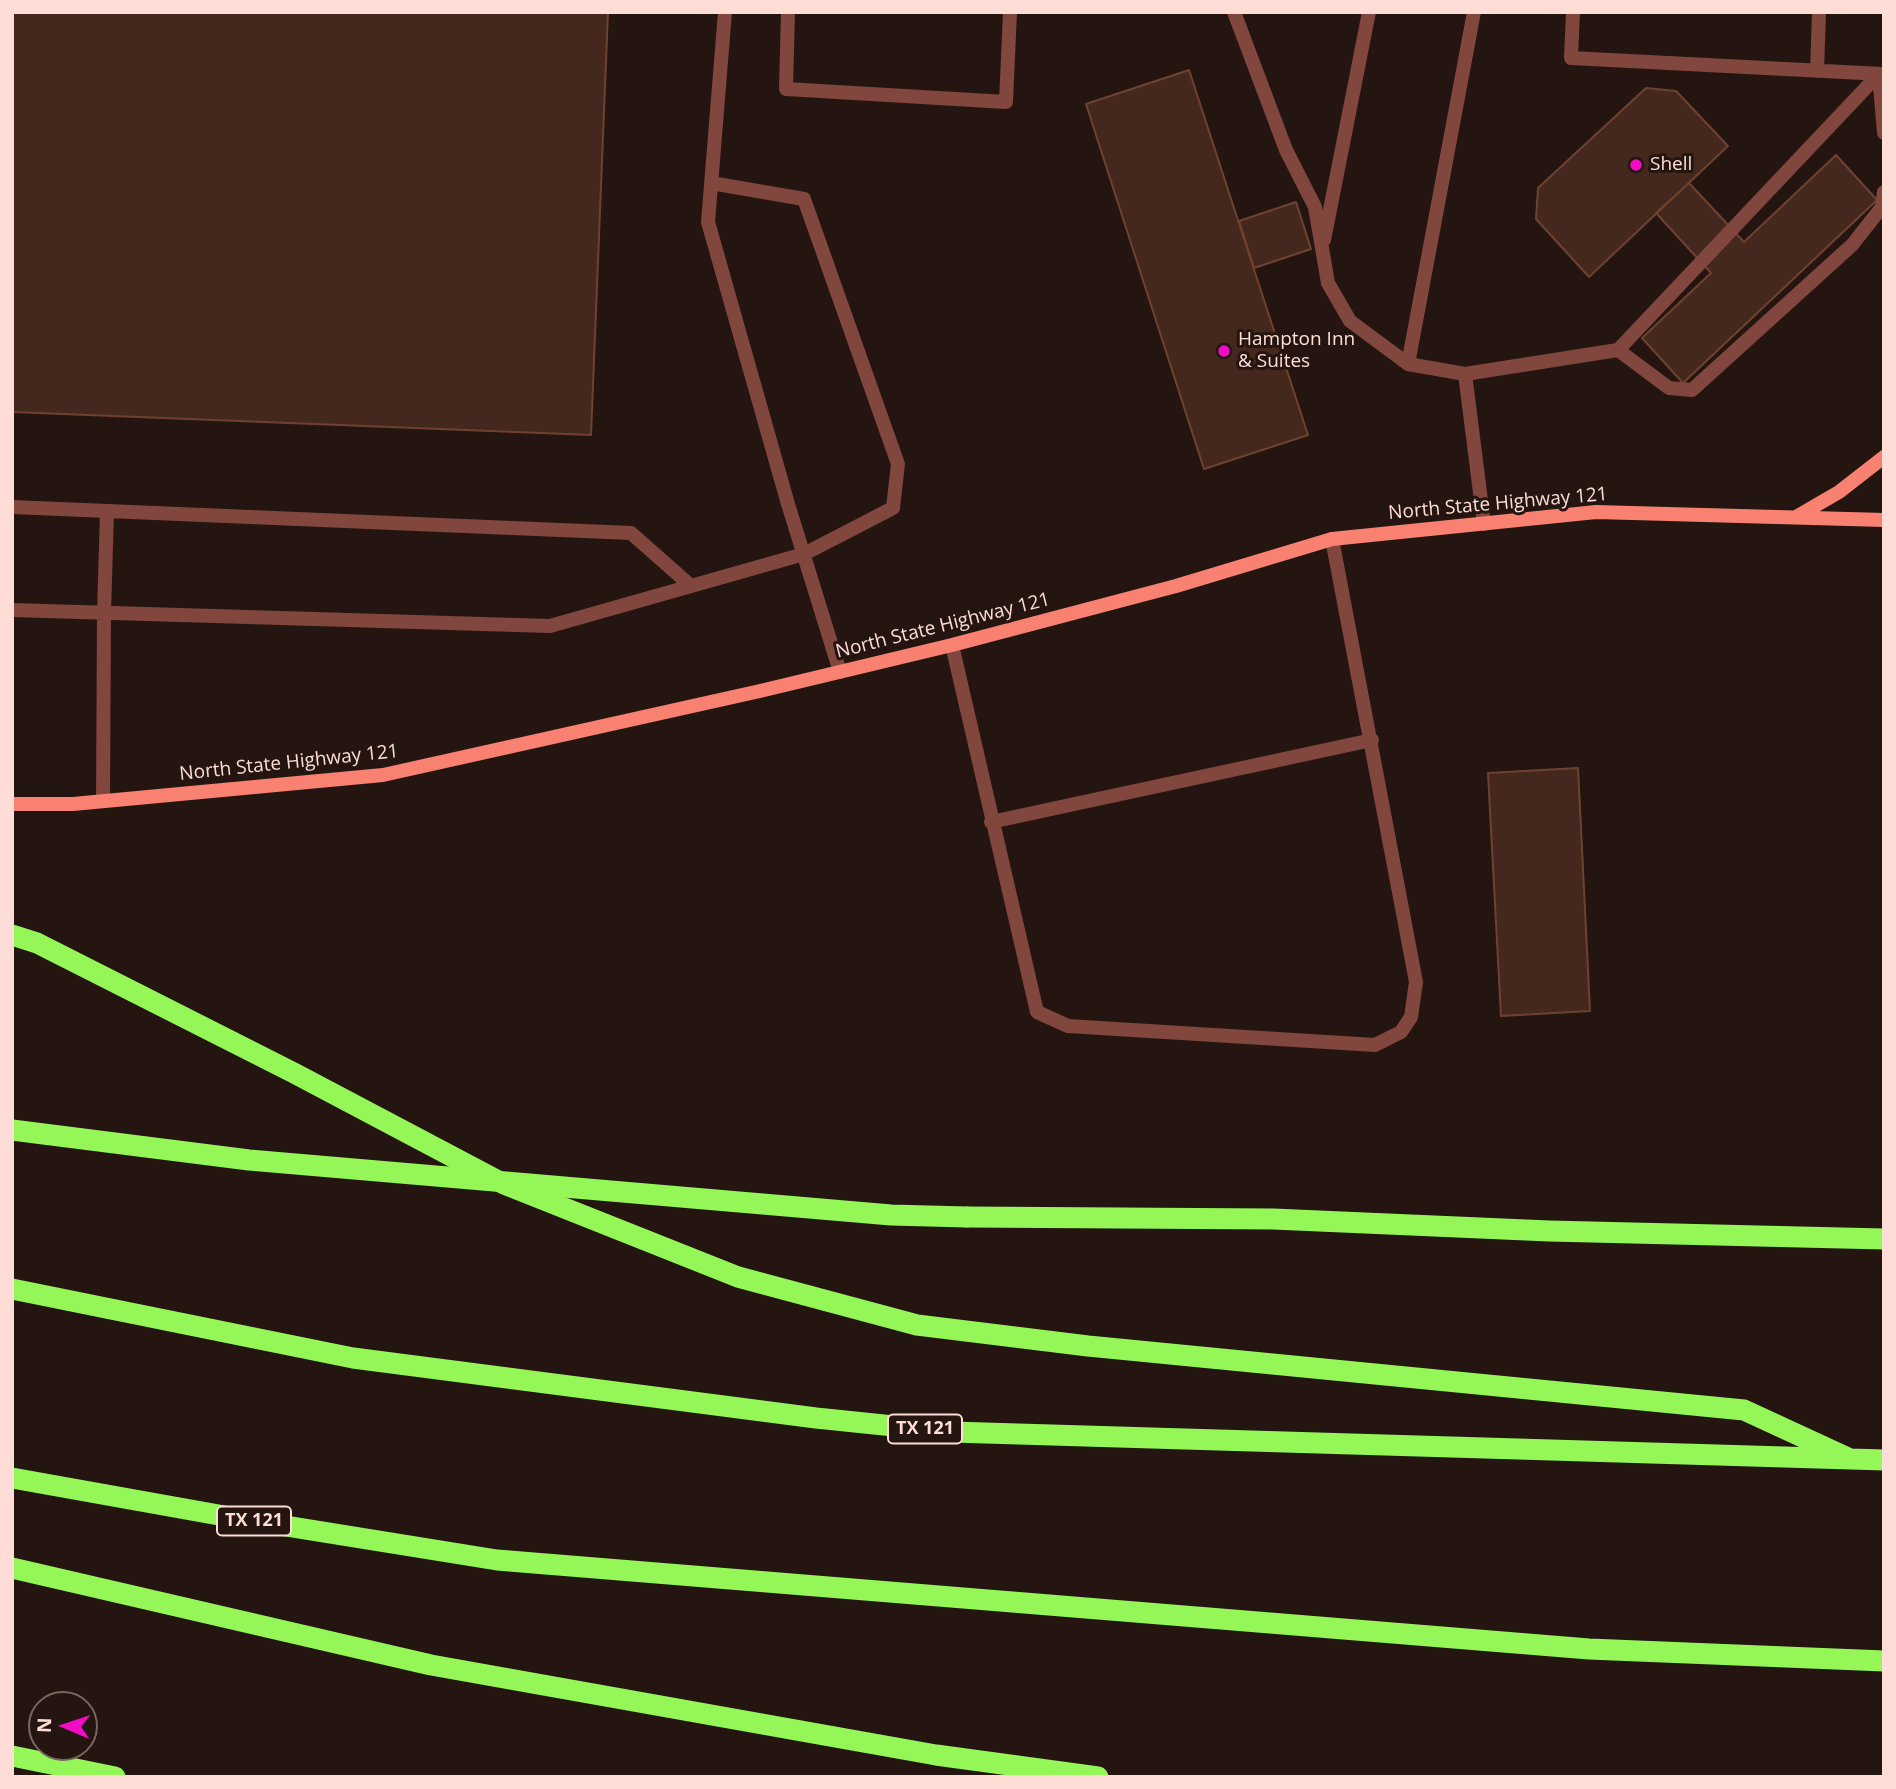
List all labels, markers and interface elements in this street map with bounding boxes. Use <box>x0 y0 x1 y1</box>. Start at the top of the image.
place label: Shell <box>1650 154 1692 176</box>
marker: Shell <box>1628 157 1644 173</box>
place label: Hampton Inn & Suites <box>1238 329 1355 373</box>
marker: Hampton Inn & Suites <box>1216 343 1232 359</box>
street label: North State Highway 121 <box>1387 483 1609 525</box>
street label: North State Highway 121 <box>833 588 1053 664</box>
street label: North State Highway 121 <box>178 740 400 786</box>
road number: TX 121 <box>888 1414 962 1444</box>
road number: TX 121 <box>217 1506 291 1536</box>
north arrow <box>28 1691 98 1761</box>
text: N <box>31 1717 57 1734</box>

